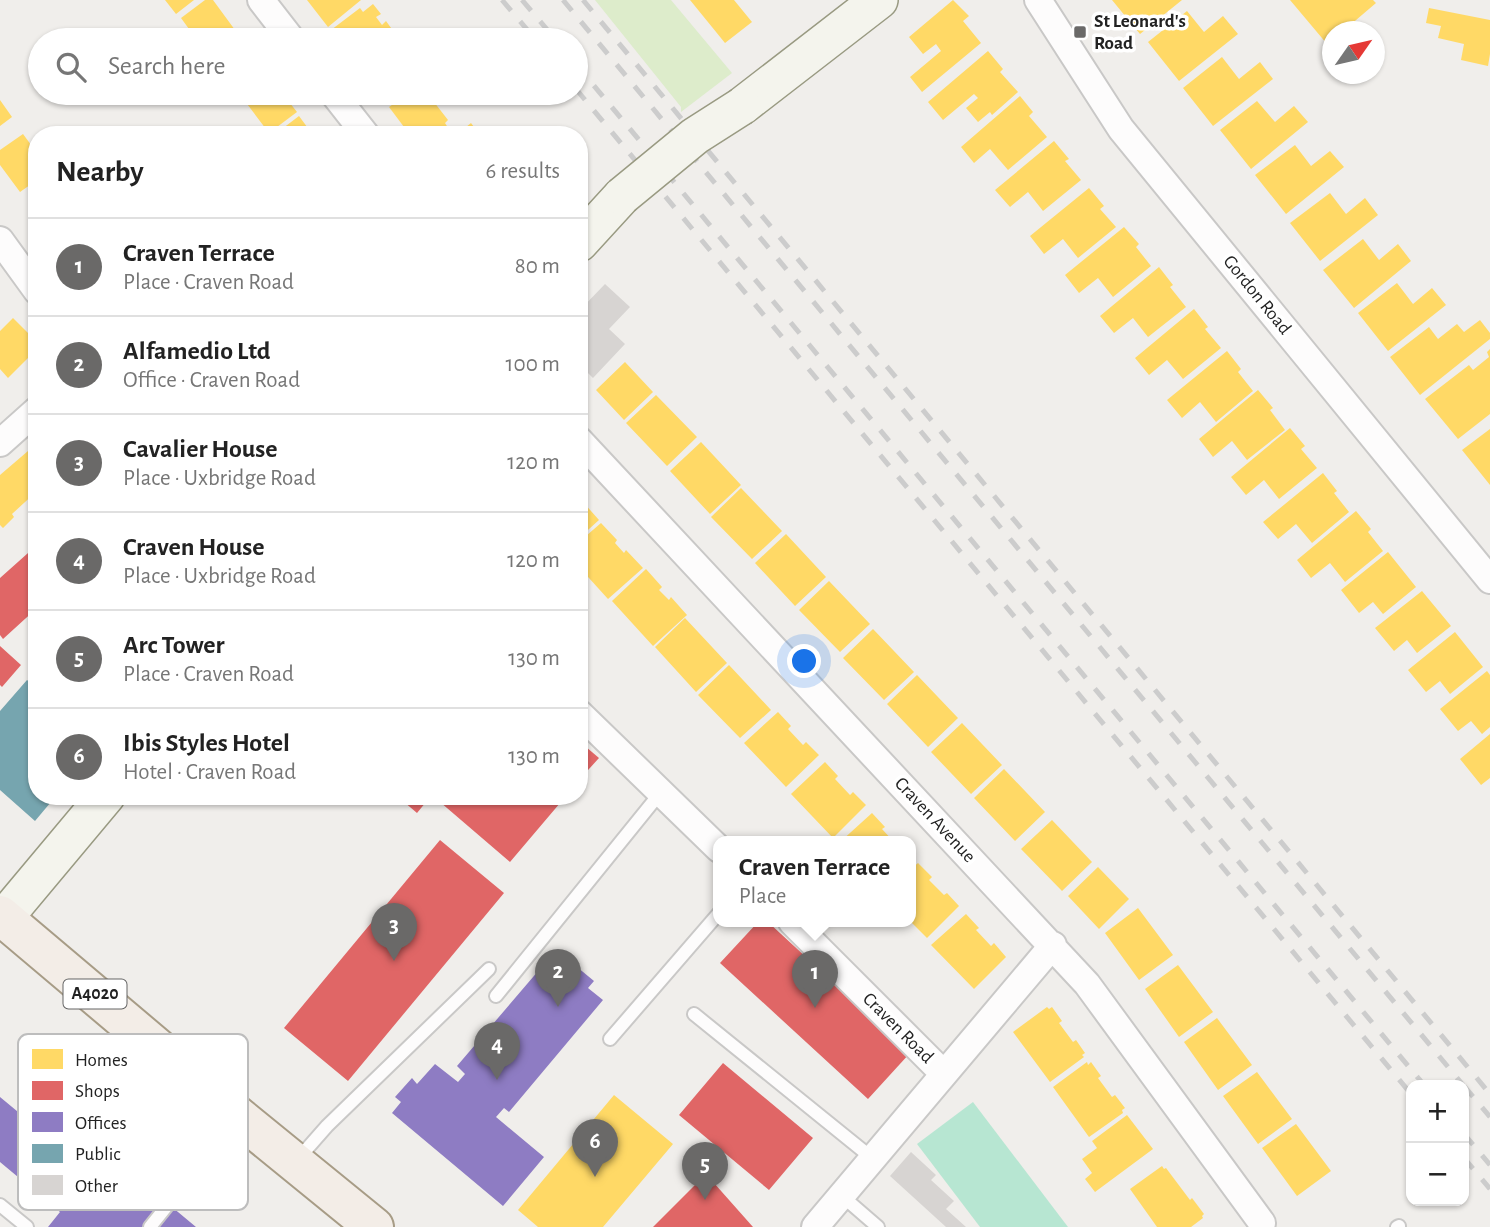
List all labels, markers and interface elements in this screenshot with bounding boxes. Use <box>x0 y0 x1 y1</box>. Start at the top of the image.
place label: St Leonard's Road <box>1094 12 1186 53</box>
north arrow <box>1322 21 1385 84</box>
marker: St Leonard's Road <box>1072 24 1088 40</box>
search box <box>28 28 588 105</box>
icon: search <box>52 48 90 86</box>
text: Search here <box>108 53 226 79</box>
text: Nearby <box>56 157 144 187</box>
text: 6 results <box>486 160 560 183</box>
text: Craven Terrace <box>123 240 275 266</box>
street label: Gordon Road <box>1219 252 1295 338</box>
text: 1 <box>75 255 83 278</box>
text: 80 m <box>515 255 560 278</box>
text: Place · Craven Road <box>123 271 294 294</box>
text: Alfamedio Ltd <box>123 338 270 364</box>
text: 2 <box>74 353 84 376</box>
text: 100 m <box>506 353 560 376</box>
text: Office · Craven Road <box>123 369 300 392</box>
text: Cavalier House <box>123 436 278 462</box>
text: 3 <box>74 451 84 474</box>
text: 120 m <box>507 451 560 474</box>
text: Place · Uxbridge Road <box>123 467 316 490</box>
text: Craven House <box>123 534 265 560</box>
text: 4 <box>73 549 85 572</box>
text: 120 m <box>507 549 560 572</box>
text: Place · Uxbridge Road <box>123 565 316 588</box>
text: Arc Tower <box>123 632 225 658</box>
your location <box>787 644 821 678</box>
text: 5 <box>74 647 84 670</box>
text: 130 m <box>508 647 560 670</box>
text: Place · Craven Road <box>123 663 294 686</box>
text: Ibis Styles Hotel <box>123 730 290 756</box>
text: 6 <box>73 745 85 768</box>
text: 130 m <box>508 745 560 768</box>
text: Hotel · Craven Road <box>123 761 296 784</box>
street label: Craven Avenue <box>891 774 979 866</box>
popup <box>713 836 916 927</box>
text: Craven Terrace <box>739 854 890 880</box>
text: Place <box>739 885 786 908</box>
pin: 3 <box>371 903 417 961</box>
pin: 2 <box>535 949 581 1007</box>
pin: 1 <box>792 950 838 1008</box>
road number: A4020 <box>64 979 126 1009</box>
street label: Craven Road <box>859 989 937 1067</box>
pin: 4 <box>474 1022 520 1080</box>
legend <box>18 1034 248 1210</box>
text: Homes <box>75 1051 128 1070</box>
map controls <box>1406 1080 1469 1206</box>
button: + <box>1406 1080 1469 1143</box>
text: Shops <box>75 1082 120 1101</box>
text: Offices <box>75 1114 126 1133</box>
pin: 6 <box>572 1119 618 1177</box>
pin: 5 <box>682 1142 728 1200</box>
button: − <box>1406 1143 1469 1206</box>
text: Public <box>75 1145 121 1164</box>
text: Other <box>75 1177 118 1196</box>

